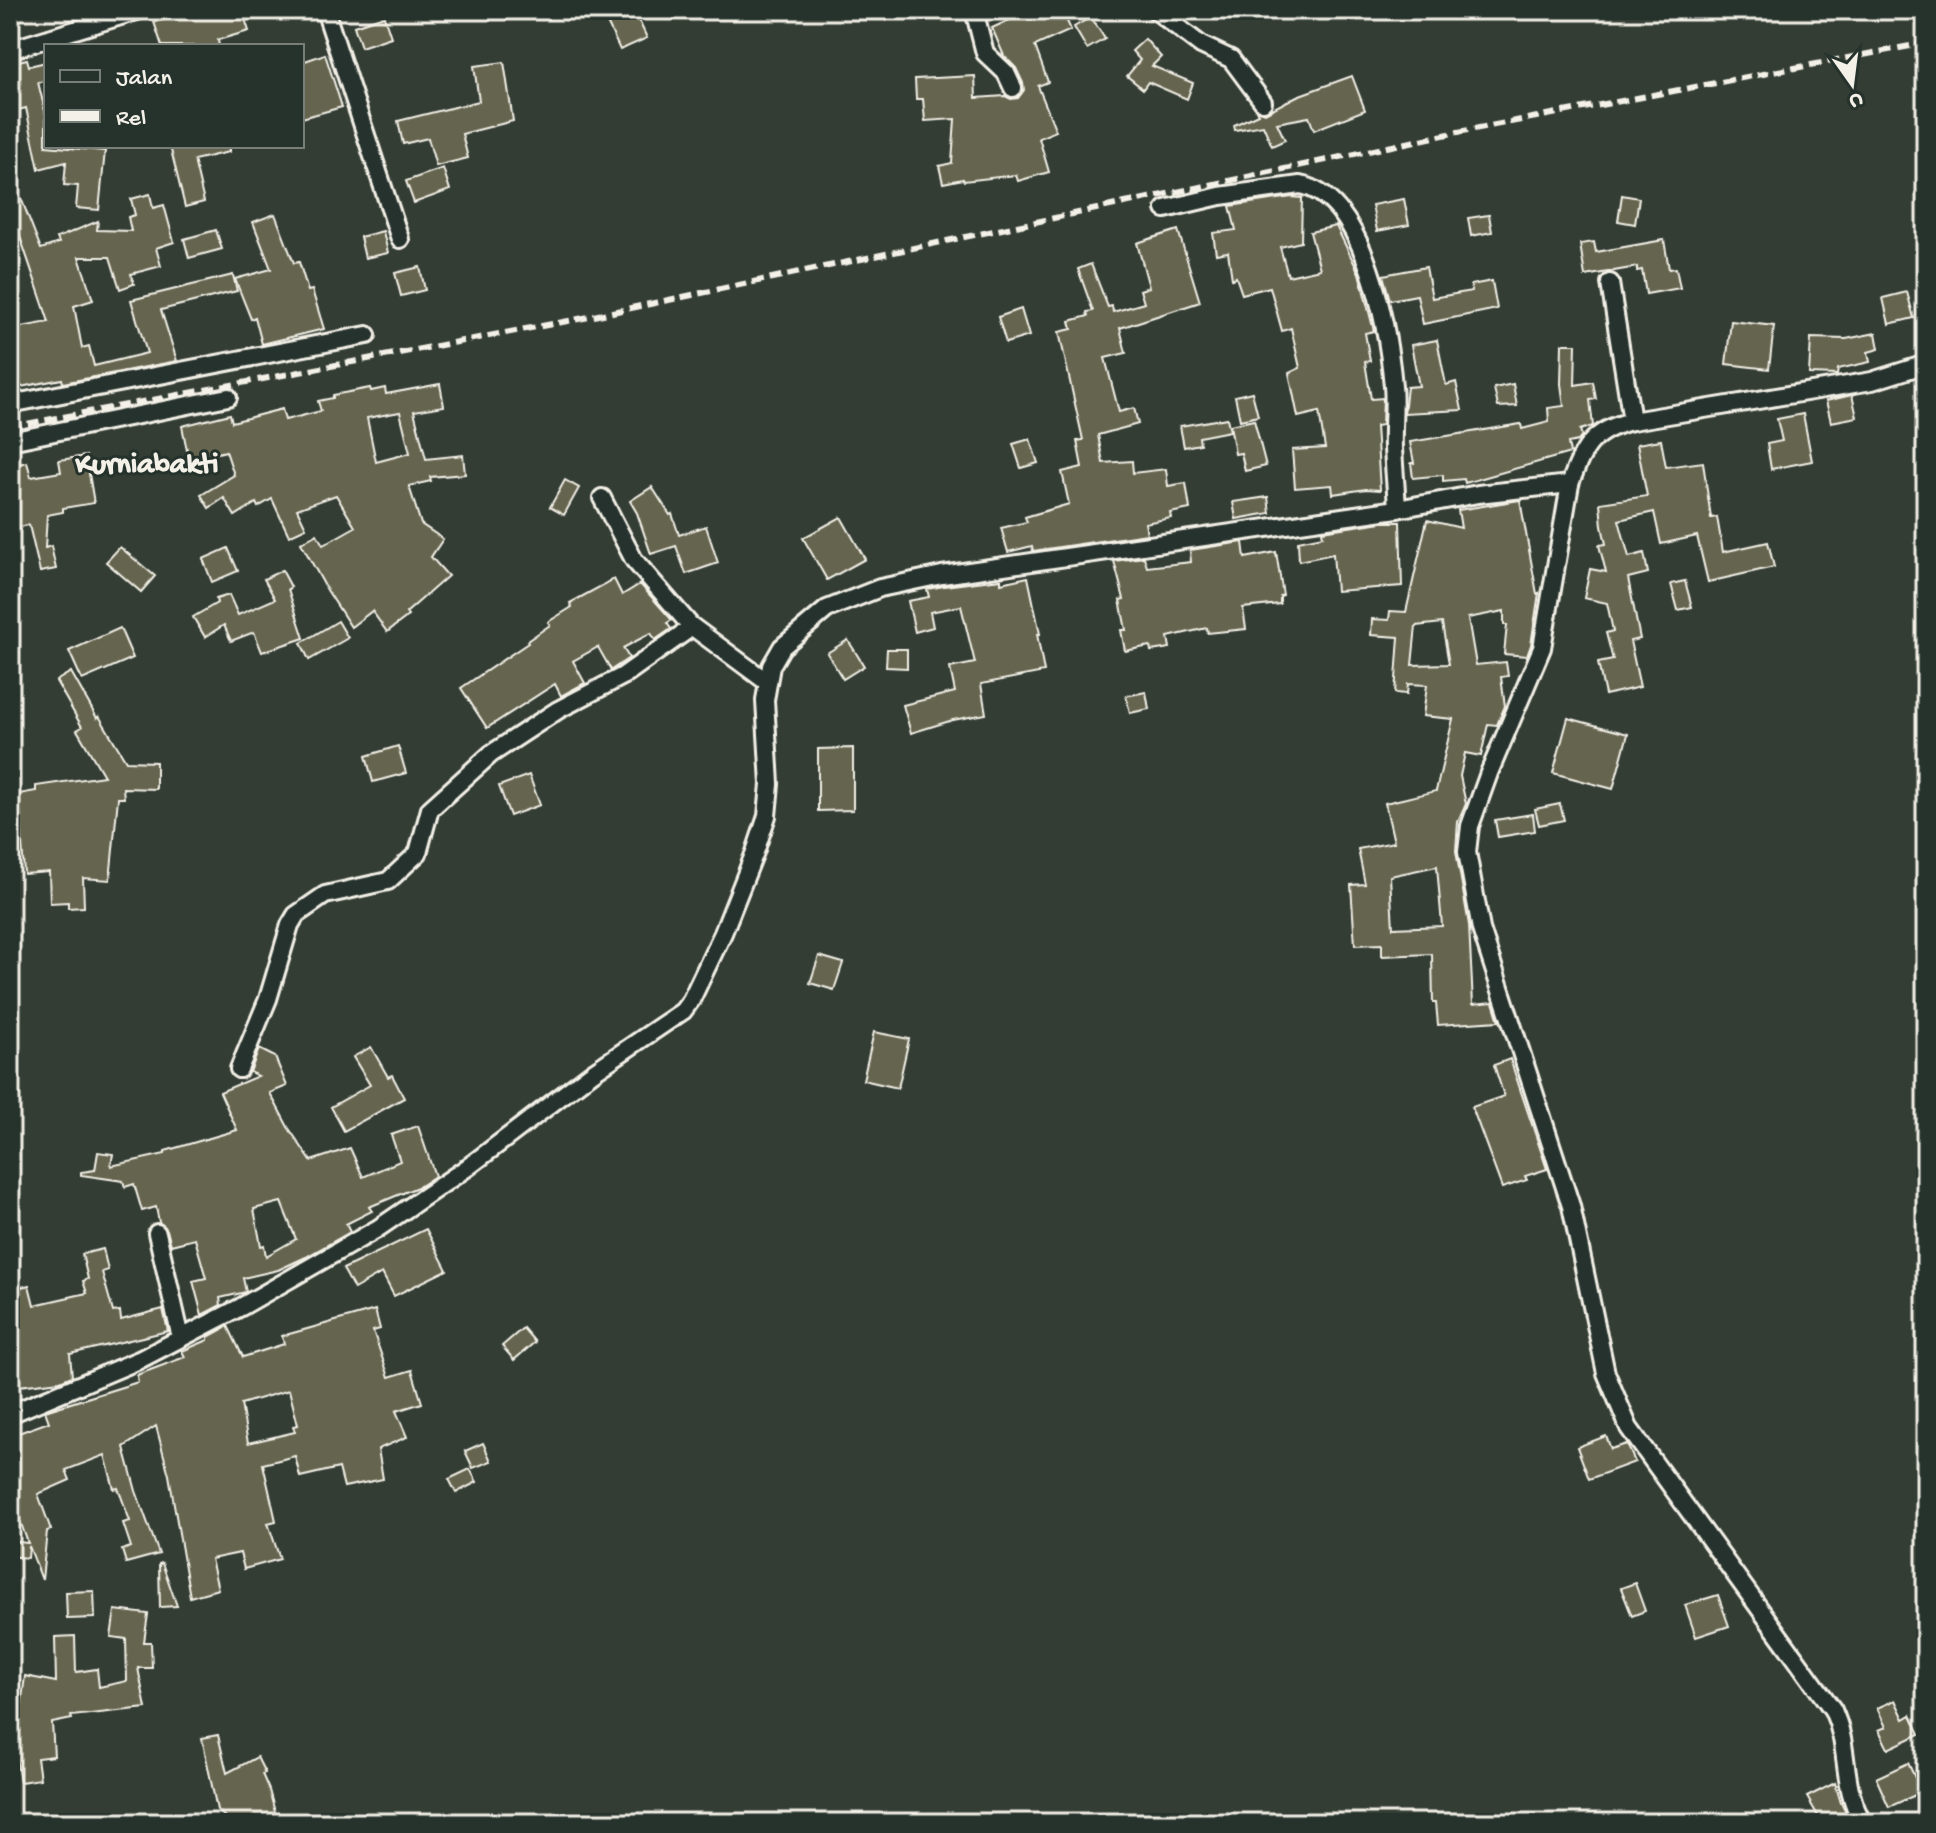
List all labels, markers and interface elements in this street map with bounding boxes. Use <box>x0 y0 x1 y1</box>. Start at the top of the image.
legend <box>44 44 304 148</box>
north arrow <box>1812 44 1892 124</box>
text: Jalan <box>116 65 173 94</box>
text: U <box>1846 85 1865 114</box>
text: Rel <box>116 105 146 134</box>
district label: Kurniabakti <box>74 449 219 484</box>

